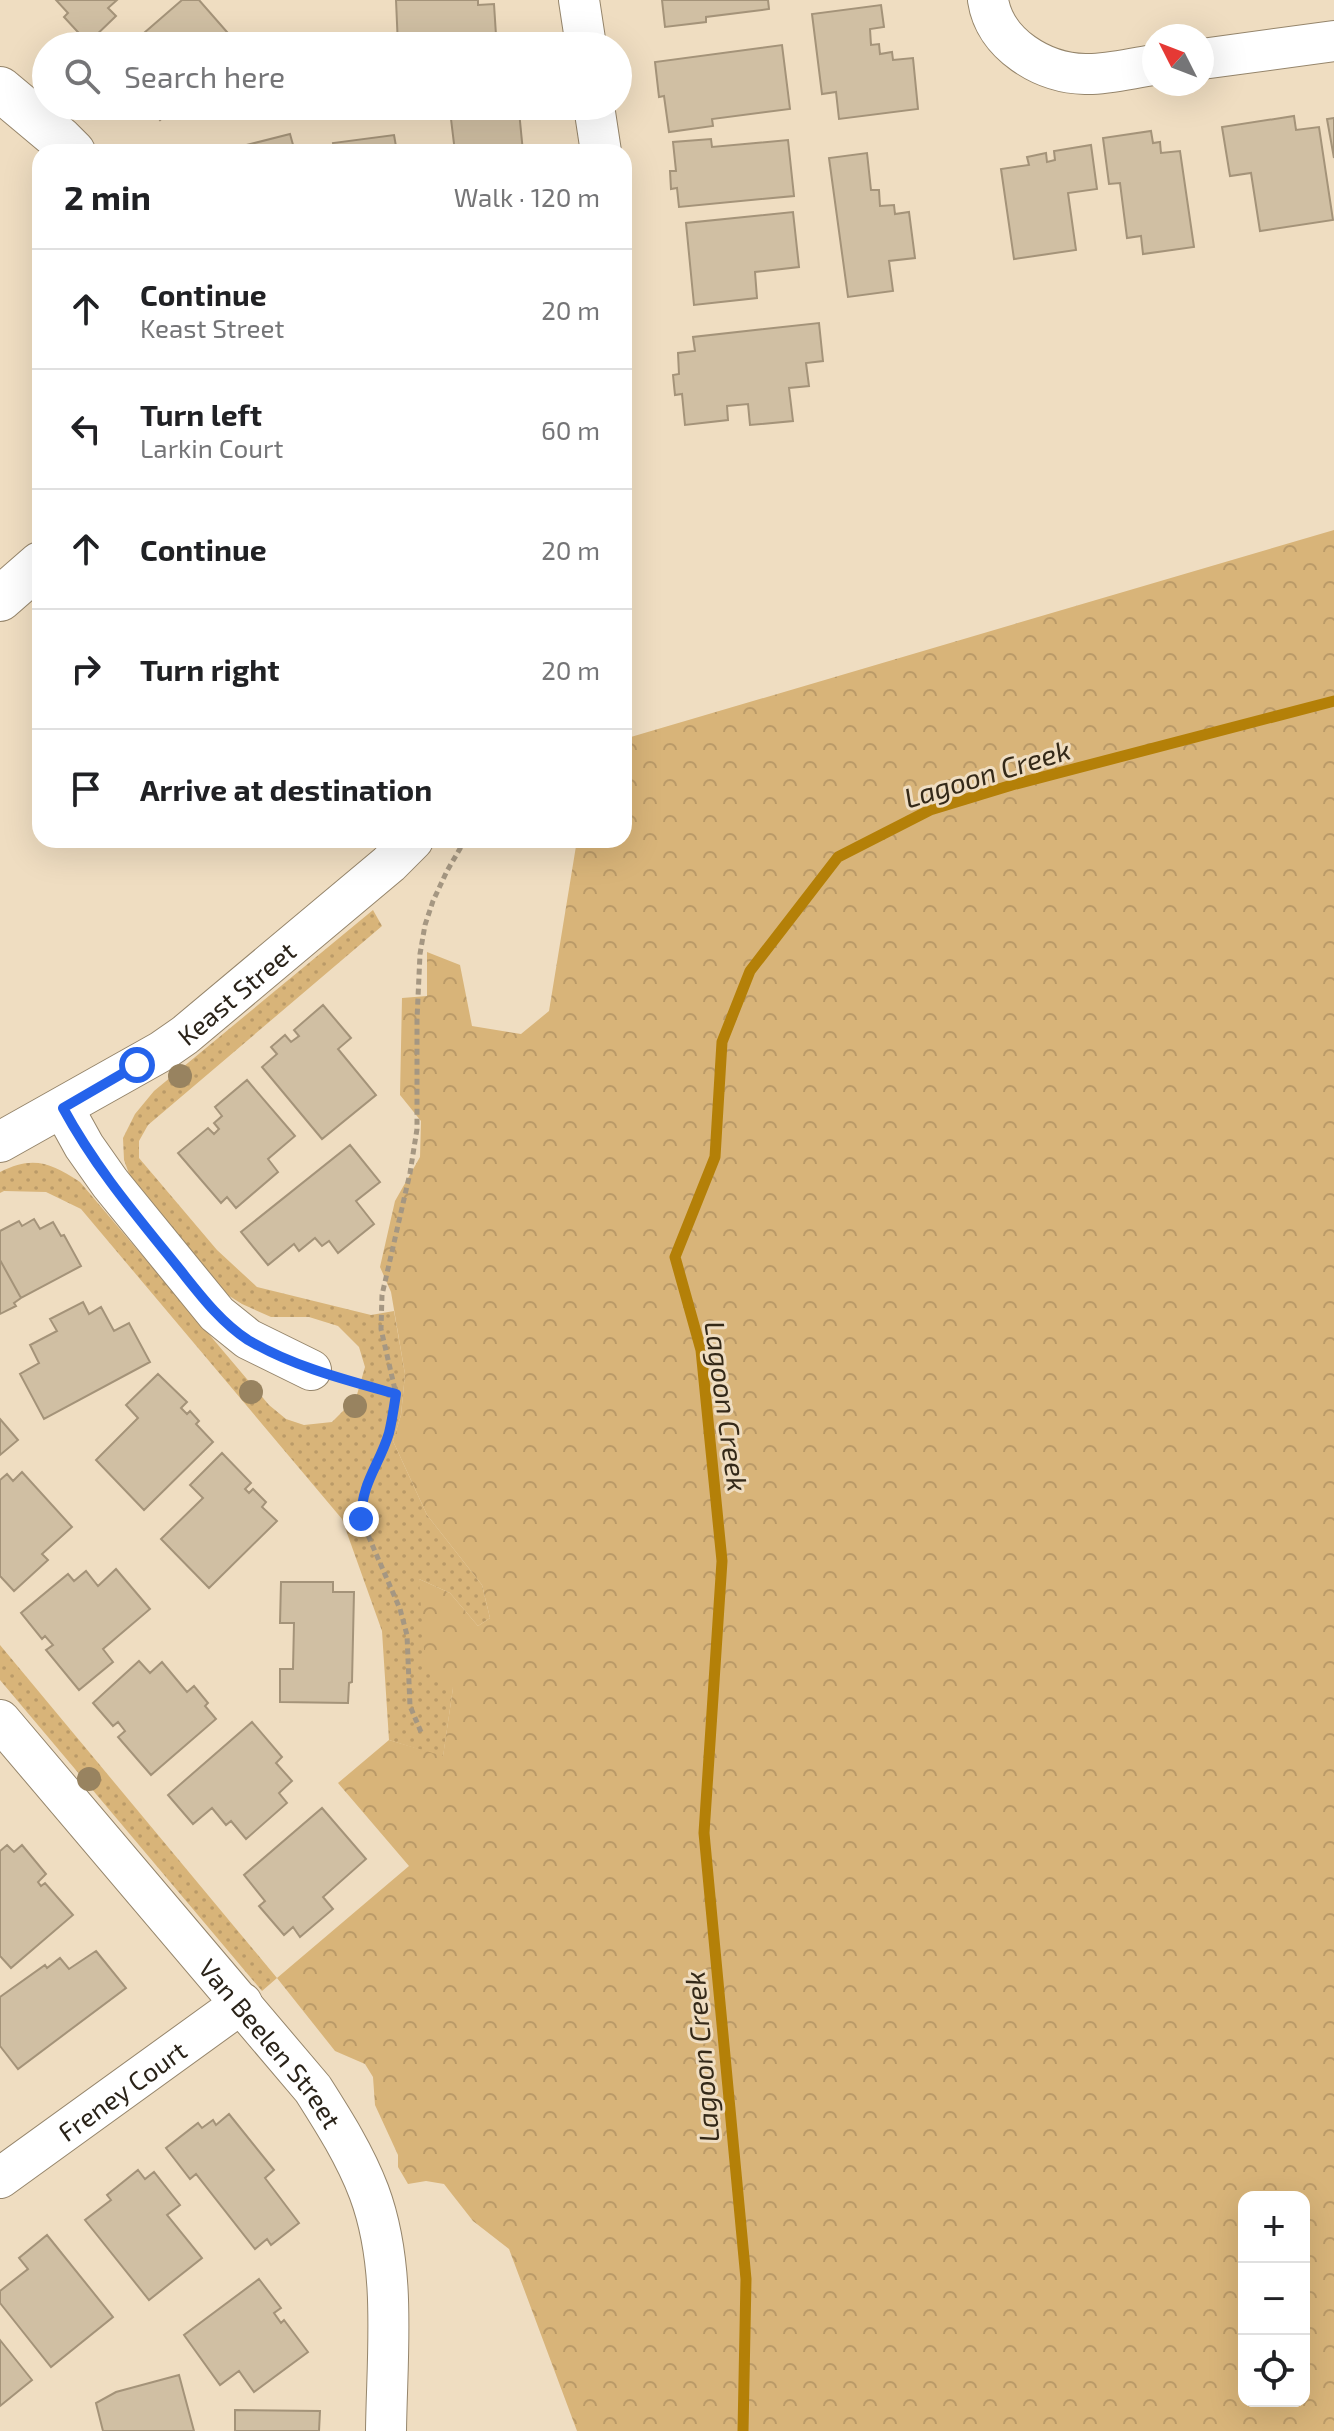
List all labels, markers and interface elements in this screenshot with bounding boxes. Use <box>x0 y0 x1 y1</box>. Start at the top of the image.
north arrow <box>1142 24 1214 96</box>
search box <box>32 32 632 120</box>
icon: search <box>60 54 104 98</box>
text: Search here <box>124 58 285 94</box>
text: 2 min <box>64 176 151 217</box>
text: Walk · 120 m <box>454 181 600 212</box>
text: Continue <box>140 276 267 312</box>
icon: ahead <box>64 287 108 331</box>
text: 20 m <box>541 294 600 325</box>
text: Keast Street <box>140 312 284 343</box>
text: Turn left <box>140 396 262 432</box>
icon: left <box>64 407 108 451</box>
text: 60 m <box>541 414 600 445</box>
text: Larkin Court <box>140 432 283 463</box>
icon: ahead <box>64 527 108 571</box>
text: Continue <box>140 531 267 567</box>
text: 20 m <box>541 534 600 565</box>
icon: right <box>64 647 108 691</box>
text: Turn right <box>140 651 280 687</box>
text: 20 m <box>541 654 600 685</box>
water label: Lagoon Creek <box>900 732 1074 814</box>
icon: arrive <box>64 767 108 811</box>
text: Arrive at destination <box>140 771 432 807</box>
street label: Keast Street <box>170 934 301 1051</box>
route start <box>119 1047 155 1083</box>
water label: Lagoon Creek <box>698 1319 756 1493</box>
route end <box>343 1501 379 1537</box>
street label: Van Beelen Street <box>193 1952 349 2133</box>
water label: Lagoon Creek <box>677 1970 725 2144</box>
street label: Freney Court <box>52 2033 192 2147</box>
map controls <box>1238 2191 1310 2407</box>
button: + <box>1238 2191 1310 2263</box>
button: − <box>1238 2263 1310 2335</box>
button: locate <box>1238 2335 1310 2407</box>

